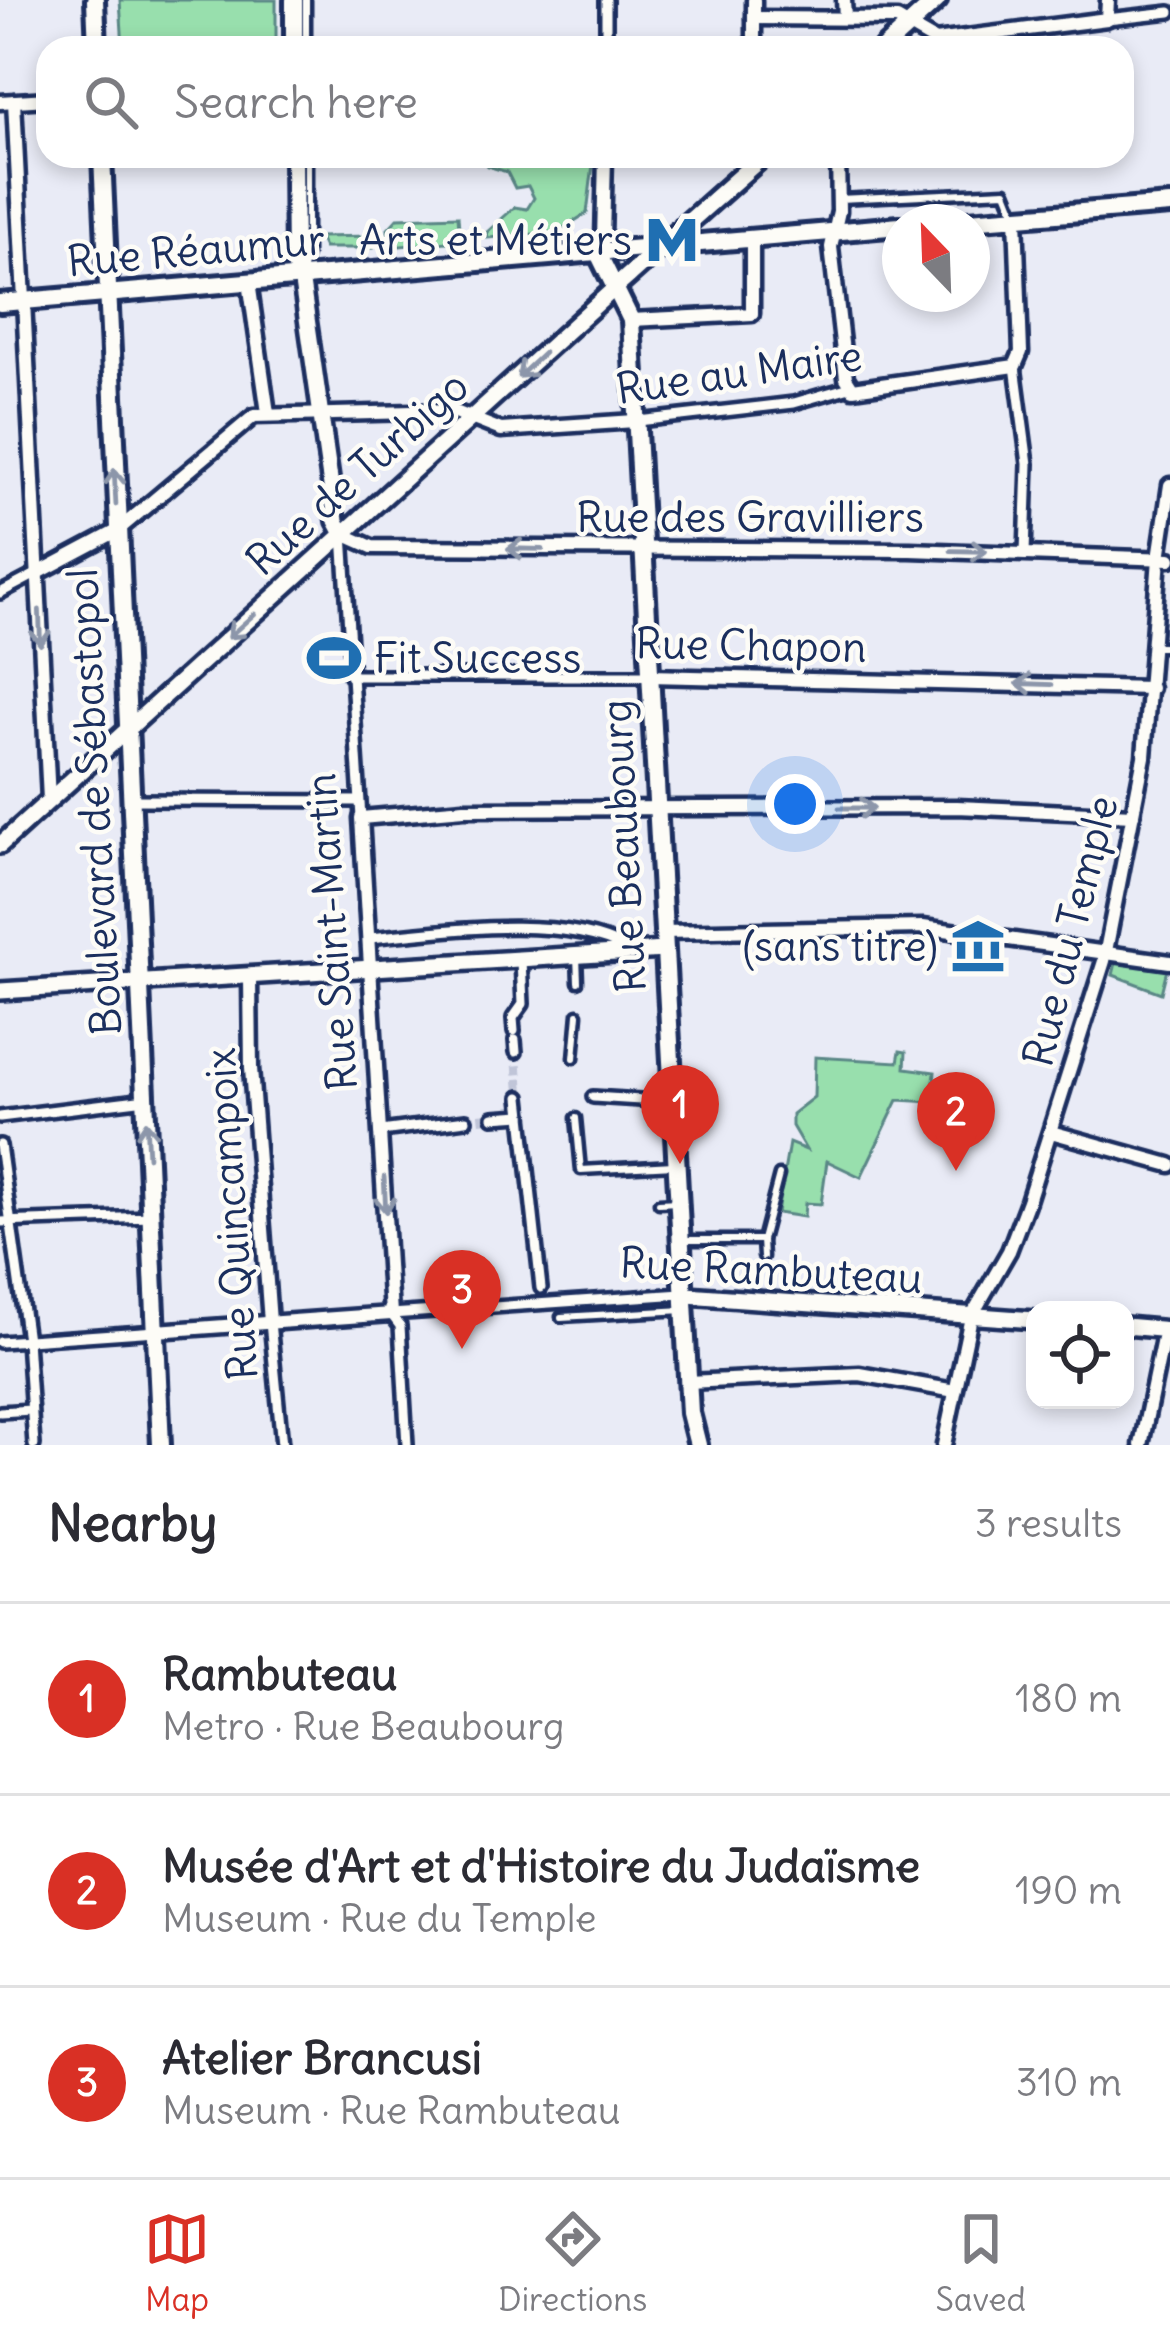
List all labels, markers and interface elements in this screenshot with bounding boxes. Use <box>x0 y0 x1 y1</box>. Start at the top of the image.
search box <box>36 36 1134 168</box>
icon: search <box>78 69 144 135</box>
text: Search here <box>174 74 418 130</box>
north arrow <box>882 204 990 312</box>
metro station icon: Arts et Métiers <box>643 211 701 269</box>
street label: Rue Réaumur <box>65 213 327 287</box>
place label: Arts et Métiers <box>359 214 632 266</box>
street label: Rue au Maire <box>613 329 865 415</box>
one-way arrow <box>517 351 547 378</box>
street label: Rue de Turbigo <box>235 360 479 586</box>
one-way arrow <box>103 468 126 507</box>
street label: Rue des Gravilliers <box>576 491 924 543</box>
one-way arrow <box>506 538 545 560</box>
one-way arrow <box>949 540 988 563</box>
street label: Boulevard de Sébastopol <box>56 567 132 1037</box>
one-way arrow <box>29 608 52 647</box>
one-way arrow <box>227 612 257 639</box>
street label: Rue Chapon <box>635 617 867 673</box>
sports icon: Fit Success <box>305 629 363 687</box>
place label: Fit Success <box>374 632 581 684</box>
one-way arrow <box>1015 672 1054 695</box>
street label: Rue Beaubourg <box>589 698 657 994</box>
street label: Rue Saint-Martin <box>294 772 368 1092</box>
your location <box>765 774 825 834</box>
street label: Rue du Temple <box>1011 790 1129 1072</box>
one-way arrow <box>837 796 876 819</box>
museum icon: (sans titre) <box>949 917 1007 975</box>
place label: (sans titre) <box>743 920 938 972</box>
street label: Rue Quincampoix <box>193 1046 269 1382</box>
pin: 1 <box>641 1065 719 1164</box>
pin: 2 <box>917 1072 995 1171</box>
one-way arrow <box>135 1120 158 1159</box>
one-way arrow <box>374 1175 397 1214</box>
street label: Rue Rambuteau <box>618 1236 924 1304</box>
pin: 3 <box>423 1250 501 1349</box>
map controls <box>1026 1301 1134 1409</box>
button: locate <box>1026 1301 1134 1409</box>
text: Nearby <box>48 1491 217 1555</box>
text: 3 results <box>975 1499 1122 1548</box>
text: Rambuteau <box>162 1646 397 1702</box>
text: 1 <box>79 1674 95 1723</box>
text: 180 m <box>1015 1674 1122 1723</box>
text: Metro · Rue Beaubourg <box>162 1702 565 1751</box>
text: Musée d'Art et d'Histoire du Judaïsme <box>162 1838 920 1894</box>
text: 2 <box>76 1866 98 1915</box>
text: 190 m <box>1015 1866 1122 1915</box>
text: Museum · Rue du Temple <box>162 1894 596 1943</box>
text: Atelier Brancusi <box>162 2030 482 2086</box>
text: 3 <box>76 2058 98 2107</box>
text: 310 m <box>1016 2058 1122 2107</box>
text: Museum · Rue Rambuteau <box>162 2086 621 2135</box>
tab: Map <box>144 2206 210 2320</box>
tab: Directions <box>498 2206 647 2320</box>
tab: Saved <box>936 2206 1026 2320</box>

